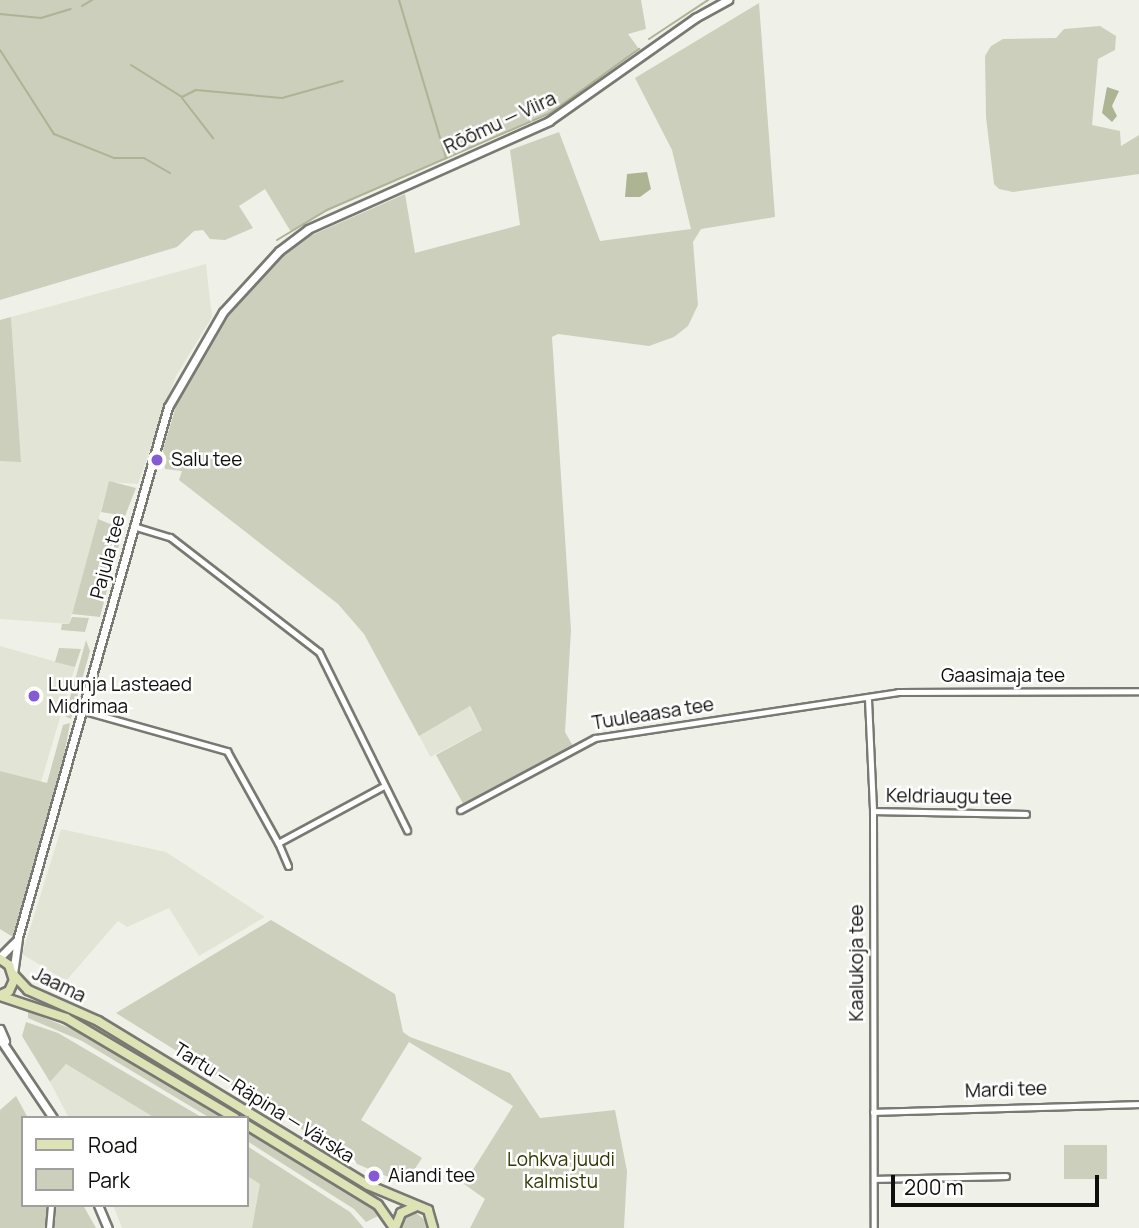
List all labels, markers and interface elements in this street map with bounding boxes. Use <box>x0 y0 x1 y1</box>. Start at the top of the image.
street label: Rõõmu — Viira <box>440 87 560 159</box>
place label: Salu tee <box>171 449 242 471</box>
marker: Salu tee <box>149 452 165 468</box>
street label: Pajula tee <box>86 513 130 601</box>
street label: Gaasimaja tee <box>941 665 1065 687</box>
place label: Luunja Lasteaed Midrimaa <box>48 674 192 718</box>
marker: Luunja Lasteaed Midrimaa <box>26 688 42 704</box>
street label: Tuuleaasa tee <box>590 693 716 735</box>
street label: Keldriaugu tee <box>886 785 1012 809</box>
street label: Kaalukoja tee <box>846 904 868 1022</box>
street label: Jaama <box>29 962 89 1008</box>
street label: Tartu — Räpina — Värska <box>169 1038 359 1168</box>
street label: Mardi tee <box>965 1077 1047 1103</box>
legend <box>21 1116 248 1207</box>
text: Road <box>88 1131 138 1159</box>
park label: Lohkva juudi kalmistu <box>507 1149 615 1193</box>
scale bar <box>894 1162 1102 1206</box>
place label: Aiandi tee <box>388 1165 475 1187</box>
text: Park <box>88 1166 130 1194</box>
marker: Aiandi tee <box>366 1168 382 1184</box>
text: 200 m <box>904 1173 964 1201</box>

